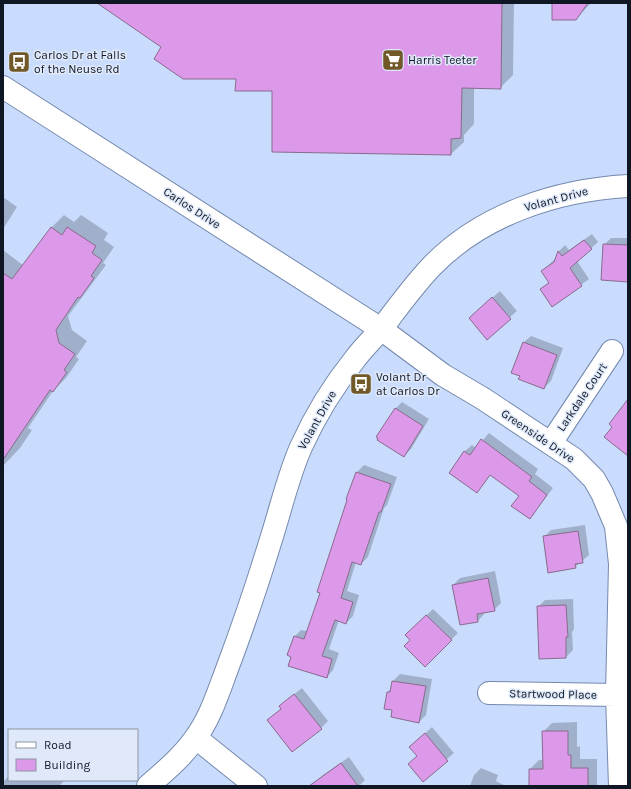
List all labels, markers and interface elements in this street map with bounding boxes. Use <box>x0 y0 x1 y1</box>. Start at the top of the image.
supermarket icon: Harris Teeter <box>380 47 406 73</box>
place label: Carlos Dr at Falls of the Neuse Rd <box>34 48 126 76</box>
bus stop icon: Carlos Dr at Falls of the Neuse Rd <box>6 49 32 75</box>
place label: Harris Teeter <box>408 53 477 67</box>
street label: Carlos Drive <box>161 184 223 232</box>
street label: Volant Drive <box>523 184 589 214</box>
street label: Larkdale Court <box>554 360 610 434</box>
place label: Volant Dr at Carlos Dr <box>376 370 440 398</box>
bus stop icon: Volant Dr at Carlos Dr <box>348 371 374 397</box>
street label: Volant Drive <box>295 388 339 452</box>
street label: Greenside Drive <box>499 406 577 466</box>
street label: Startwood Place <box>509 686 597 702</box>
legend <box>8 729 138 781</box>
text: Road <box>44 738 72 752</box>
text: Building <box>44 758 91 772</box>

